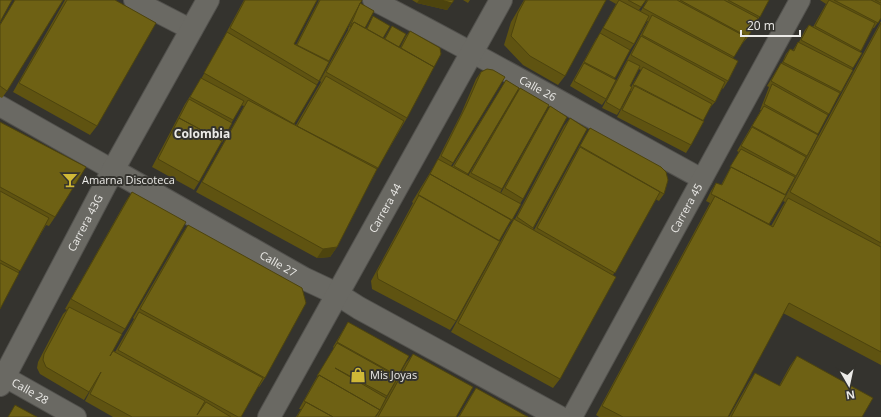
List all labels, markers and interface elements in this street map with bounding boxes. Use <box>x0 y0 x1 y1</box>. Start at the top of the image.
scale bar <box>741 12 800 38</box>
text: 20 m <box>747 17 775 34</box>
street label: Calle 26 <box>517 72 559 104</box>
district label: Colombia <box>174 125 230 142</box>
bar icon: Amarna Discoteca <box>61 171 79 189</box>
place label: Amarna Discoteca <box>82 172 175 187</box>
street label: Carrera 44 <box>365 180 405 235</box>
street label: Carrera 45 <box>666 181 705 235</box>
street label: Carrera 43G <box>64 192 106 254</box>
street label: Calle 27 <box>257 247 300 280</box>
north arrow <box>829 365 869 405</box>
shop icon: Mis Joyas <box>349 366 367 384</box>
place label: Mis Joyas <box>370 367 417 382</box>
street label: Calle 28 <box>9 374 52 407</box>
text: N <box>845 387 856 403</box>

